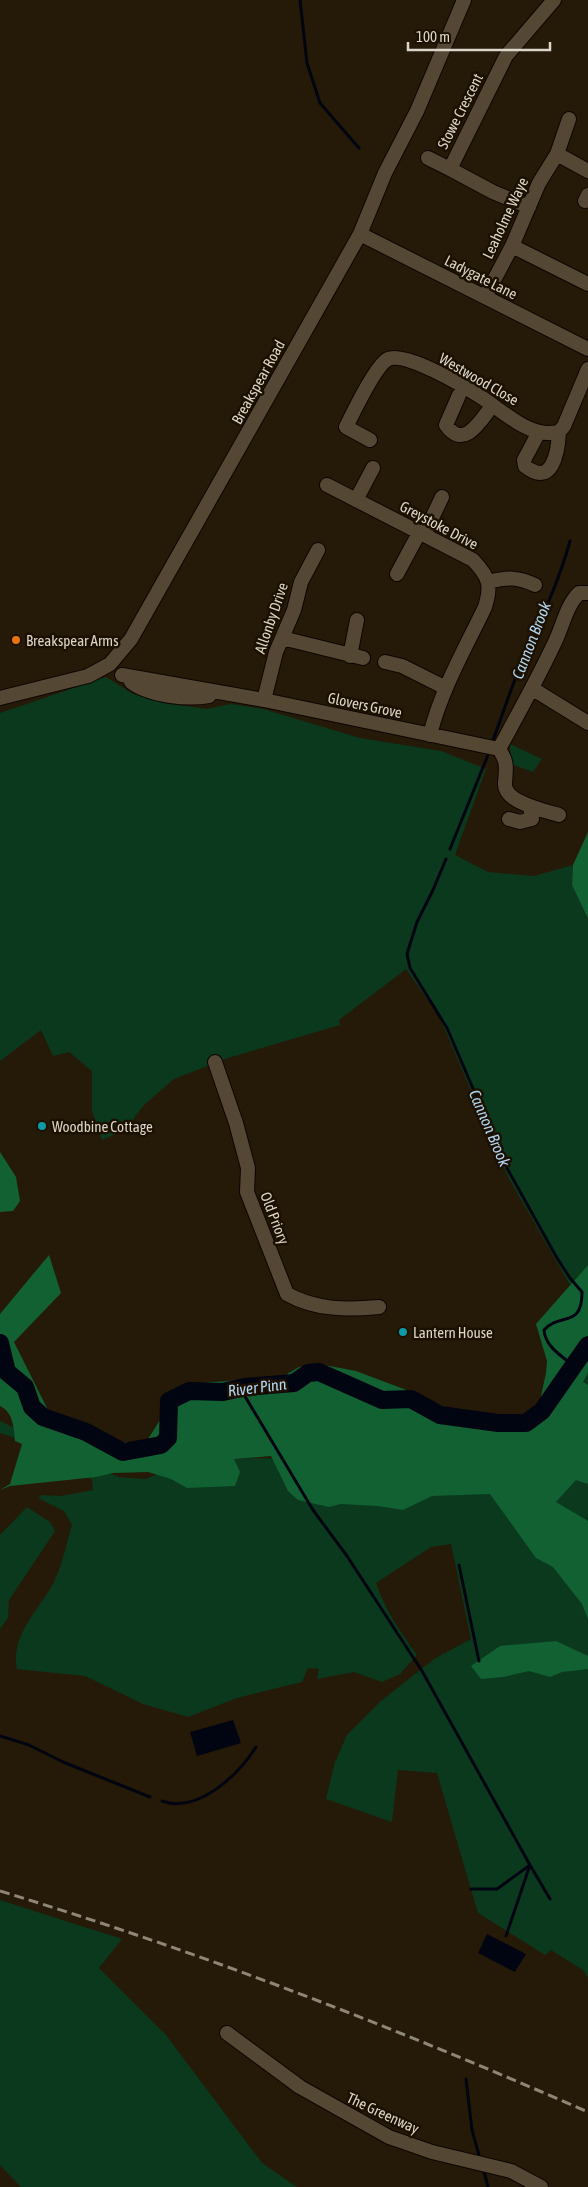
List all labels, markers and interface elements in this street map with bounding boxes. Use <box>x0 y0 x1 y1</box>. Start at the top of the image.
scale bar <box>408 20 550 52</box>
text: 100 m <box>416 28 450 45</box>
street label: Stowe Crescent <box>434 70 486 152</box>
street label: Leaholme Waye <box>479 174 531 261</box>
street label: Ladygate Lane <box>442 251 520 303</box>
street label: Breakspear Road <box>228 337 288 427</box>
street label: Westwood Close <box>436 349 522 409</box>
street label: Greystoke Drive <box>397 497 481 553</box>
street label: Allonby Drive <box>251 580 291 656</box>
water label: Cannon Brook <box>508 598 554 681</box>
place label: Breakspear Arms <box>26 632 118 649</box>
marker: Breakspear Arms <box>10 634 22 646</box>
street label: Glovers Grove <box>326 689 404 721</box>
water label: Cannon Brook <box>466 1087 515 1170</box>
place label: Woodbine Cottage <box>52 1118 153 1135</box>
marker: Woodbine Cottage <box>36 1120 48 1132</box>
street label: Old Priory <box>257 1189 293 1247</box>
place label: Lantern House <box>413 1324 493 1341</box>
marker: Lantern House <box>397 1326 409 1338</box>
water label: River Pinn <box>227 1374 288 1400</box>
street label: The Greenway <box>344 2089 422 2137</box>

